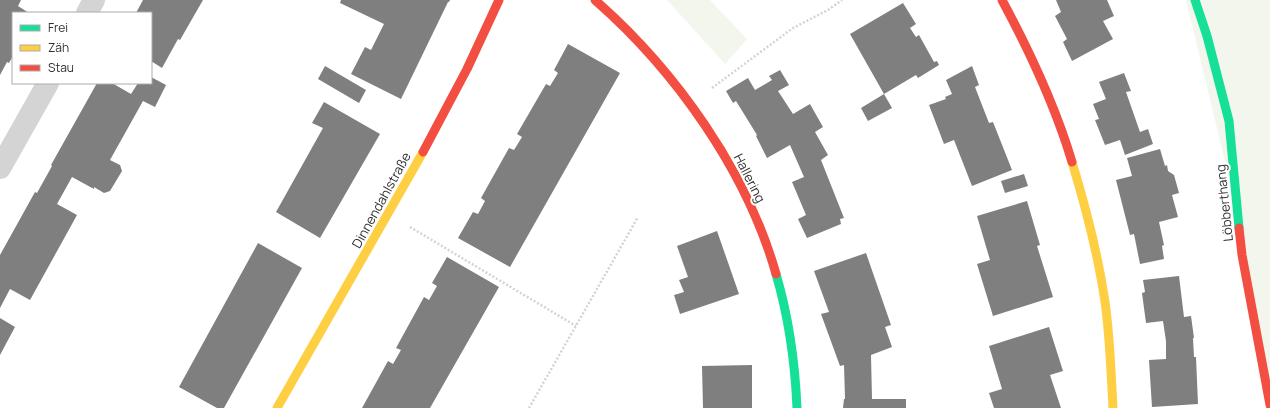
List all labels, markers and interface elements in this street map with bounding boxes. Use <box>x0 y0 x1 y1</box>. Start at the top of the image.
legend <box>12 12 152 84</box>
text: Frei <box>48 19 68 36</box>
text: Zäh <box>48 39 69 56</box>
text: Stau <box>48 59 74 76</box>
street label: Dinnendahlstraße <box>347 149 415 251</box>
street label: Hallering <box>730 150 770 206</box>
street label: Löbberthang <box>1211 163 1237 243</box>

